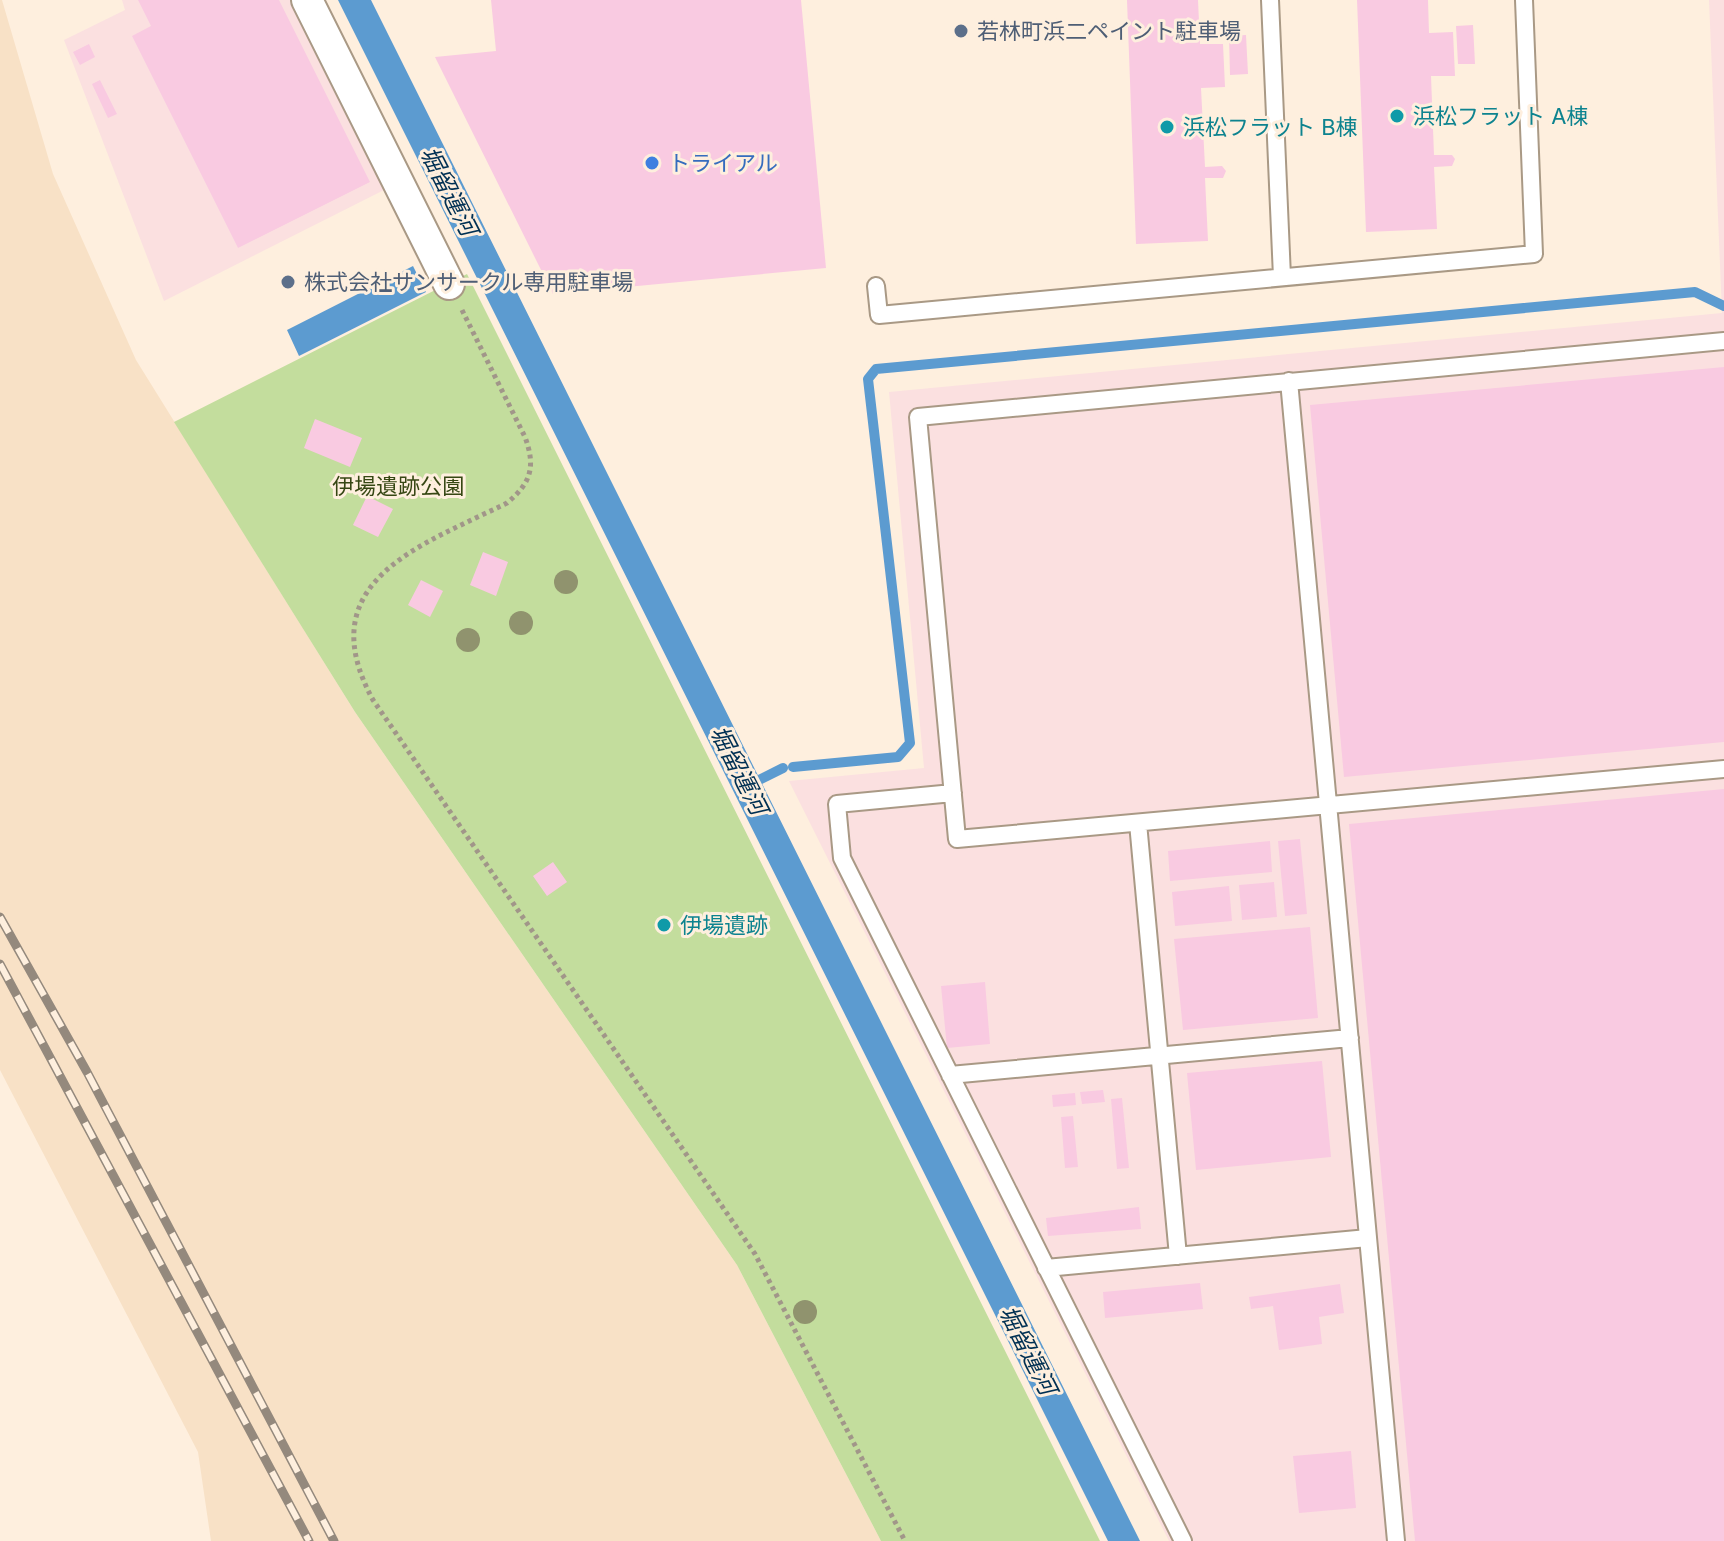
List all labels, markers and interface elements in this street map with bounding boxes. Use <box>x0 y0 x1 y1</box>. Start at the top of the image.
place label: 若林町浜二ペイント駐車場 <box>977 18 1241 44</box>
marker: 若林町浜二ペイント駐車場 <box>952 22 970 40</box>
place label: 浜松フラット A棟 <box>1413 103 1588 129</box>
marker: 浜松フラット A棟 <box>1388 107 1406 125</box>
place label: 浜松フラット B棟 <box>1183 114 1358 140</box>
marker: 浜松フラット B棟 <box>1158 118 1176 136</box>
water label: 堀留運河 <box>414 142 486 244</box>
place label: トライアル <box>668 150 778 176</box>
marker: トライアル <box>643 154 661 172</box>
place label: 株式会社サンサークル専用駐車場 <box>304 269 633 295</box>
marker: 株式会社サンサークル専用駐車場 <box>279 273 297 291</box>
park label: 伊場遺跡公園 <box>332 473 464 499</box>
water label: 堀留運河 <box>704 721 776 823</box>
place label: 伊場遺跡 <box>680 912 768 938</box>
marker: 伊場遺跡 <box>655 916 673 934</box>
water label: 堀留運河 <box>993 1301 1065 1403</box>

